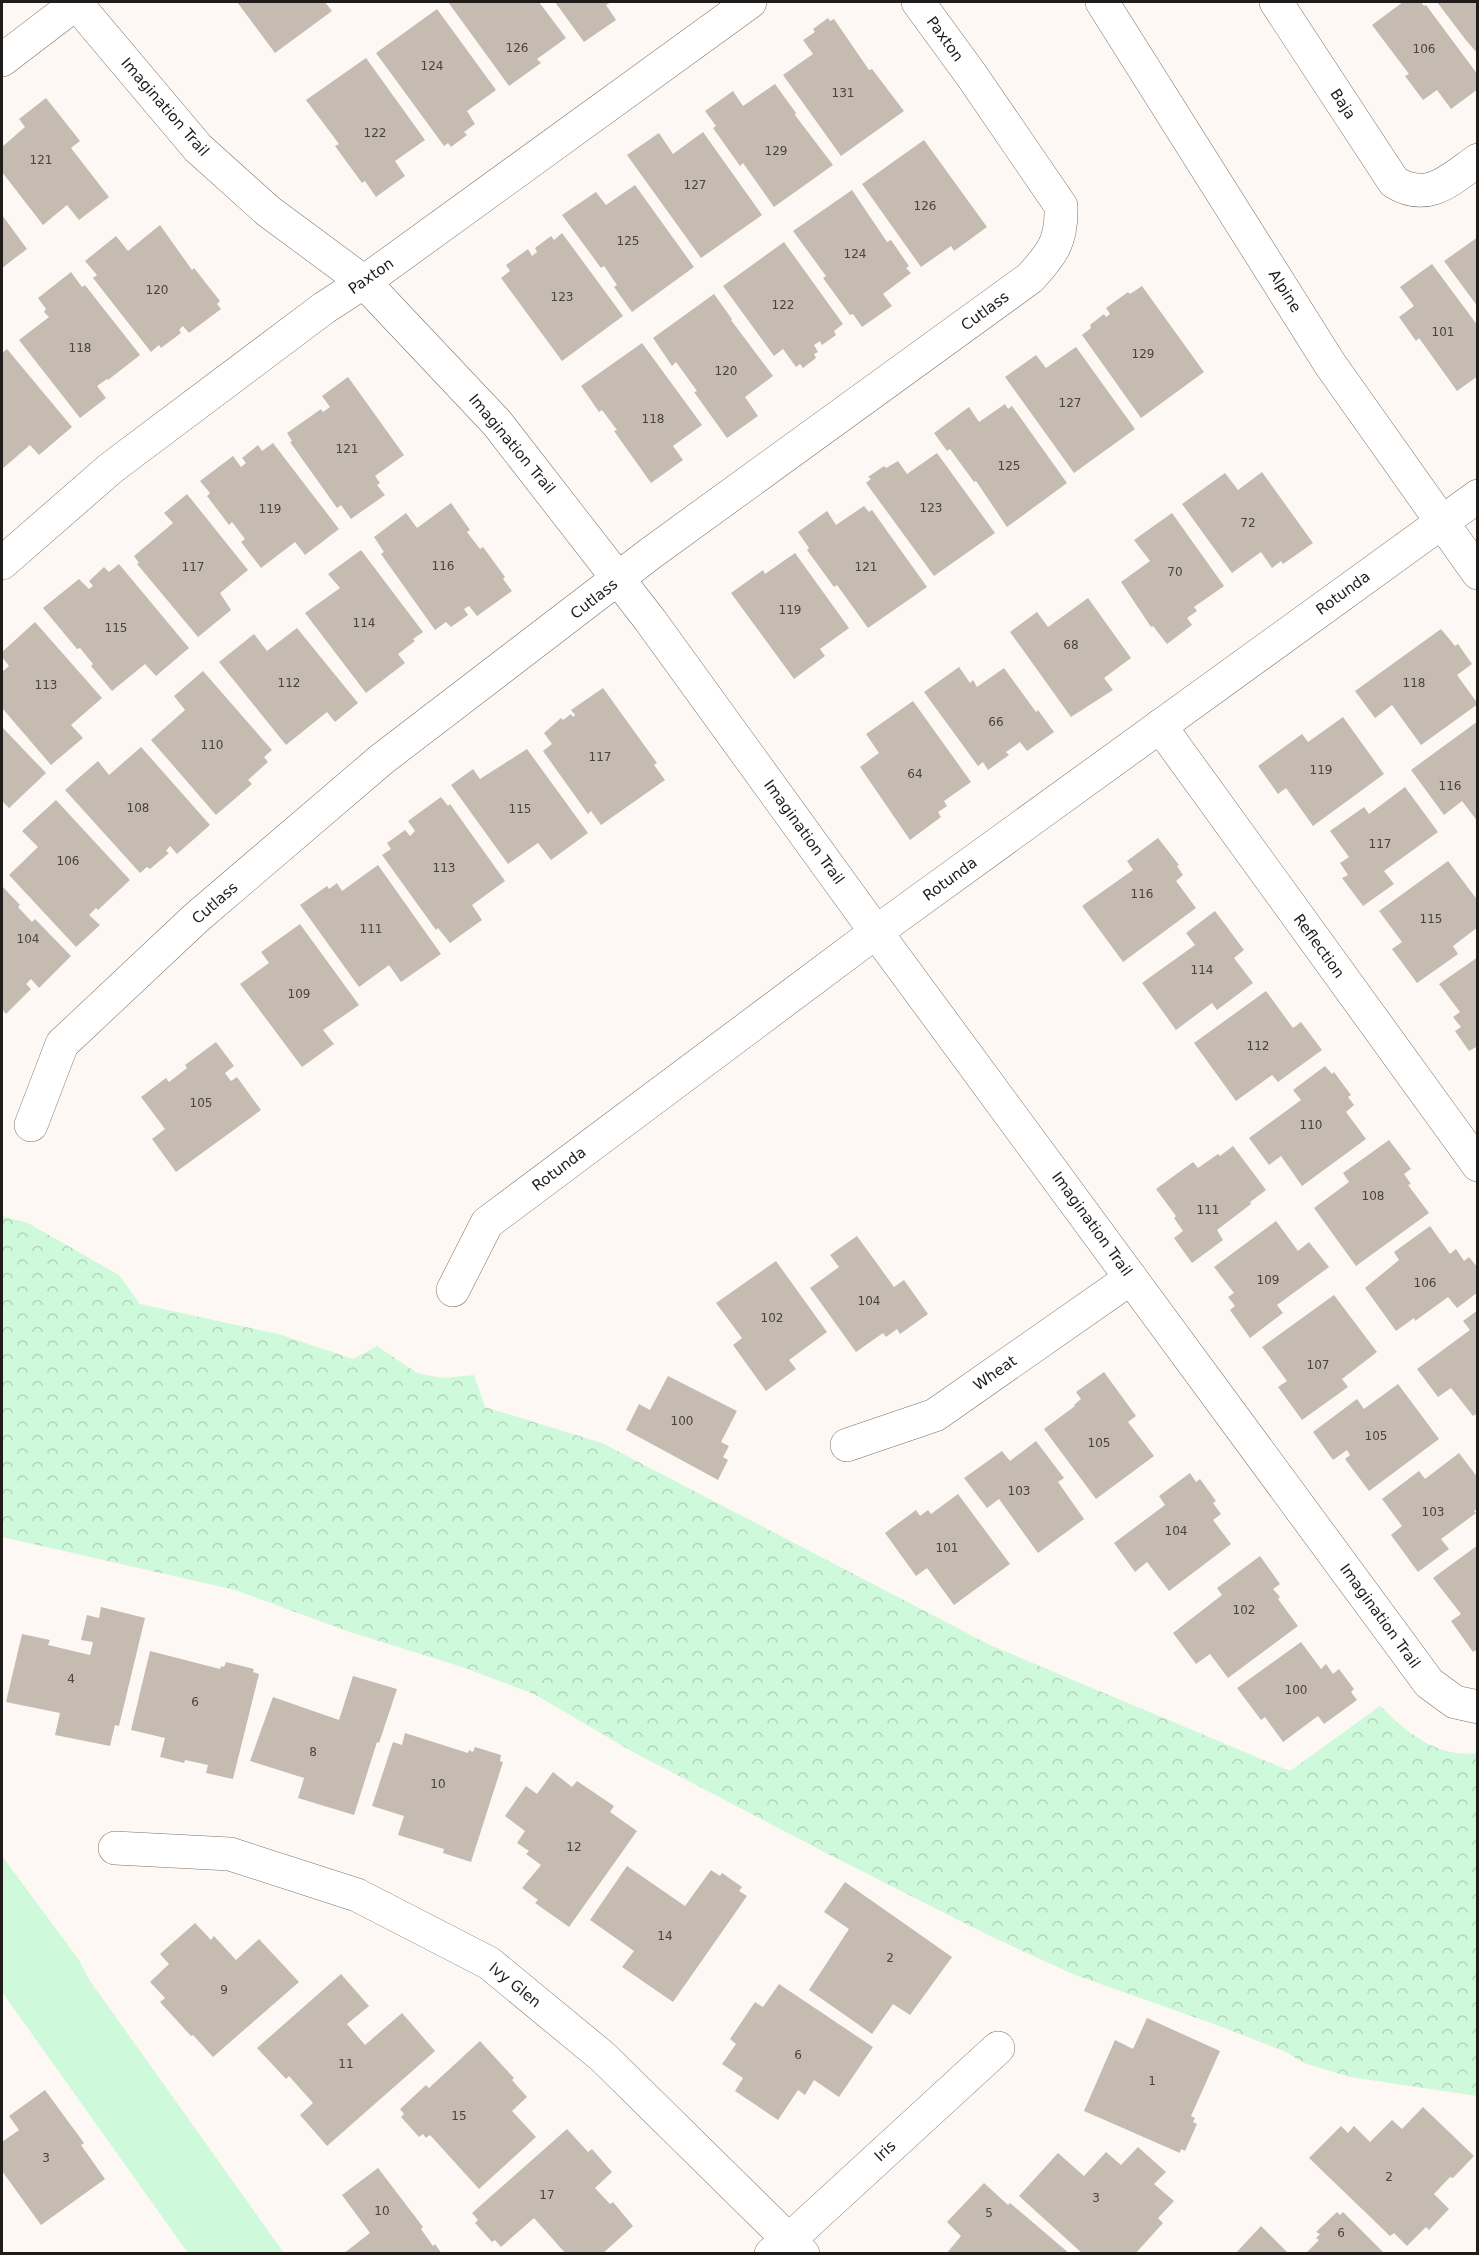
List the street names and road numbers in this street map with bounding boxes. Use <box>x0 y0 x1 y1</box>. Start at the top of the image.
street label: Paxton <box>923 13 967 65</box>
street label: Imagination Trail <box>117 54 213 160</box>
street label: Baja <box>1327 85 1359 123</box>
street label: Paxton <box>345 254 397 298</box>
street label: Alpine <box>1265 266 1305 316</box>
street label: Cutlass <box>958 287 1013 334</box>
street label: Imagination Trail <box>465 390 559 498</box>
street label: Rotunda <box>1312 567 1374 619</box>
street label: Cutlass <box>567 575 621 623</box>
street label: Imagination Trail <box>760 776 848 888</box>
street label: Rotunda <box>919 853 981 905</box>
street label: Cutlass <box>188 878 242 928</box>
street label: Reflection <box>1290 911 1348 981</box>
street label: Rotunda <box>529 1143 589 1195</box>
street label: Imagination Trail <box>1048 1168 1136 1280</box>
street label: Wheat <box>970 1352 1020 1394</box>
street label: Imagination Trail <box>1336 1560 1424 1672</box>
street label: Ivy Glen <box>485 1959 545 2011</box>
street label: Iris <box>871 2137 900 2165</box>

